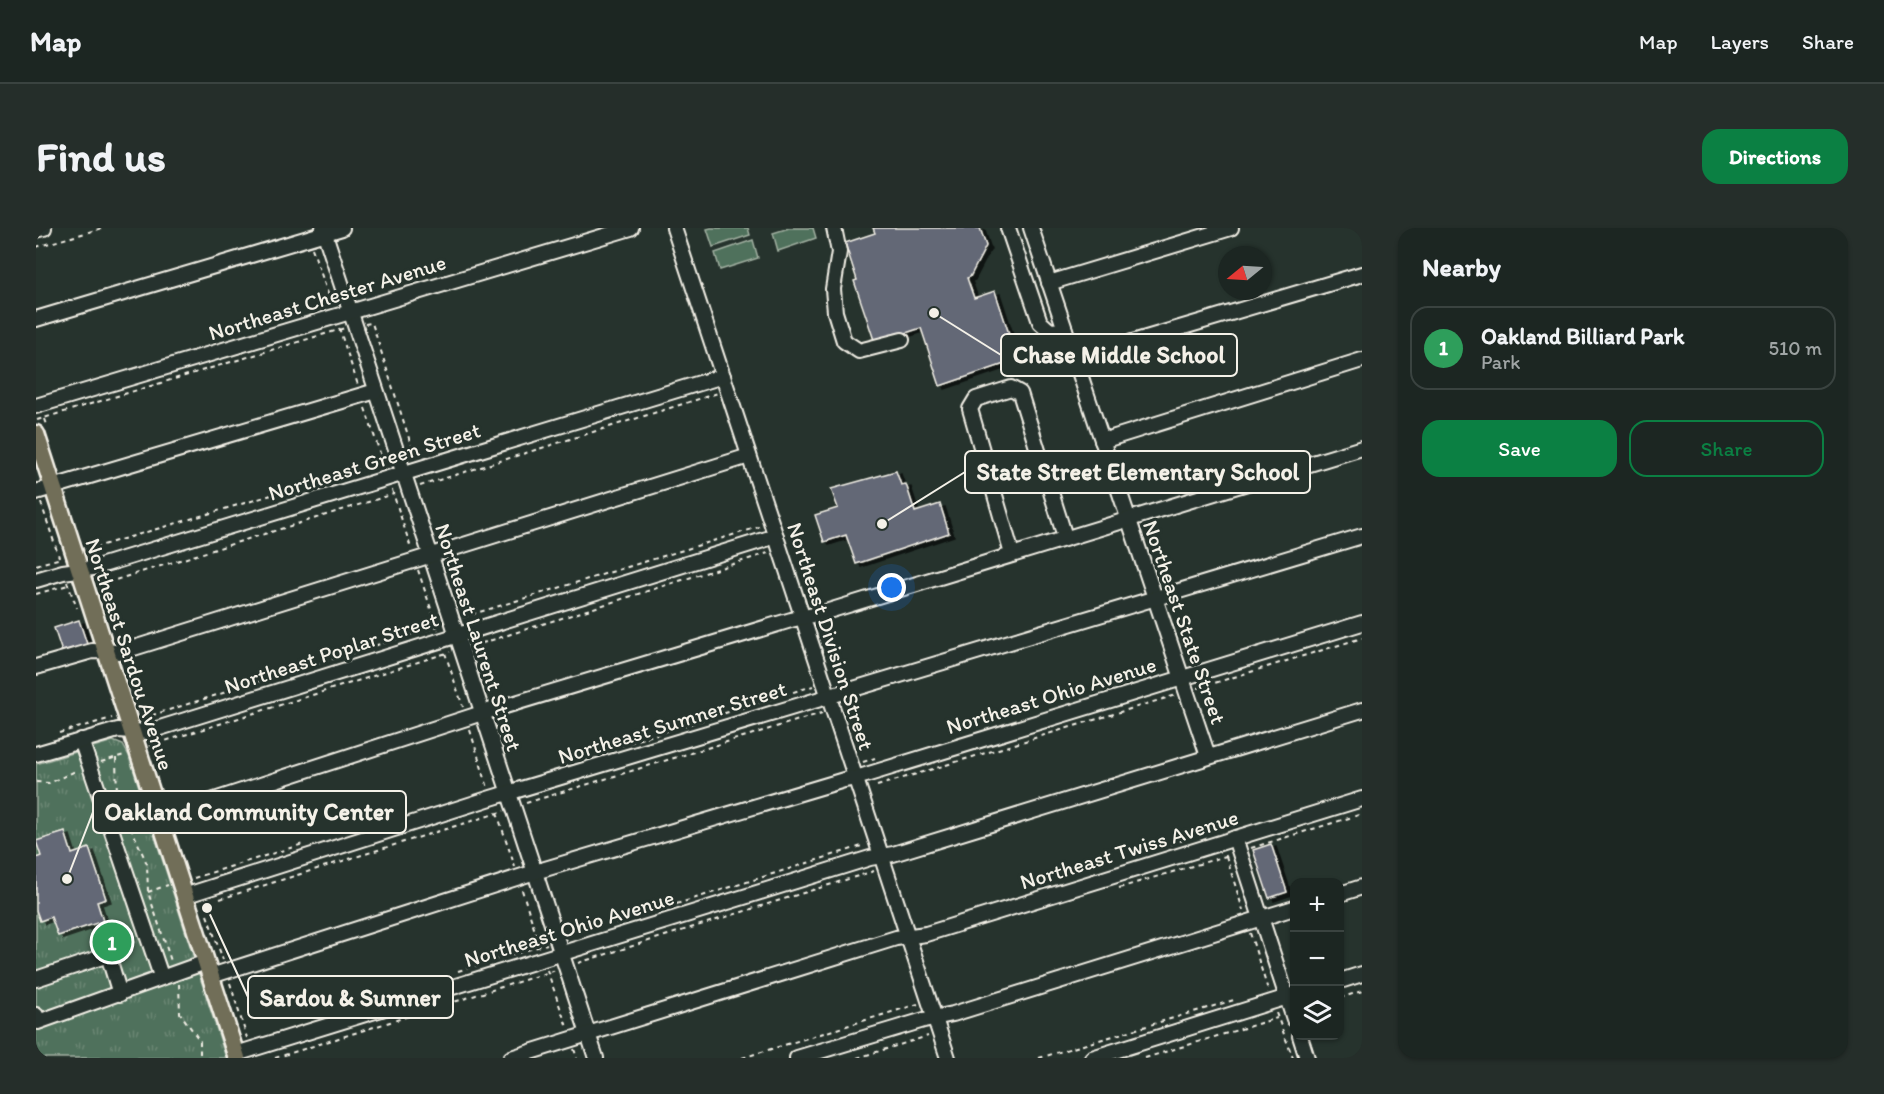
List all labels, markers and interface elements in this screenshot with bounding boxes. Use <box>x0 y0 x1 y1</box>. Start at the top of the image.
text: Map <box>30 24 81 58</box>
text: Map <box>1639 29 1678 54</box>
text: Layers <box>1711 29 1769 54</box>
text: Share <box>1802 29 1854 54</box>
button: Directions <box>1702 129 1848 184</box>
text: Find us <box>36 131 166 182</box>
north arrow <box>1218 246 1272 300</box>
street label: Northeast Chester Avenue <box>205 248 449 347</box>
text: Nearby <box>1422 251 1501 283</box>
text: Oakland Billiard Park <box>1481 323 1684 350</box>
callout: Chase Middle School <box>1001 334 1237 376</box>
text: 1 <box>1439 336 1448 360</box>
text: 510 m <box>1769 336 1822 360</box>
text: Chase Middle School <box>1013 340 1225 369</box>
text: Park <box>1481 350 1520 374</box>
street label: Northeast Green Street <box>265 416 484 507</box>
button: Save <box>1422 420 1617 477</box>
button: Share <box>1629 420 1824 477</box>
callout: State Street Elementary School <box>965 451 1310 493</box>
text: State Street Elementary School <box>977 457 1300 487</box>
street label: Northeast State Street <box>1137 517 1232 728</box>
street label: Northeast Division Street <box>781 519 880 753</box>
street label: Northeast Laurent Street <box>429 520 528 754</box>
street label: Northeast Sardou Avenue <box>79 535 180 774</box>
your location <box>877 573 906 602</box>
street label: Northeast Poplar Street <box>221 605 442 700</box>
street label: Northeast Ohio Avenue <box>943 651 1159 740</box>
street label: Northeast Sumner Street <box>555 675 790 770</box>
callout: Oakland Community Center <box>93 791 406 833</box>
text: Oakland Community Center <box>104 797 394 827</box>
street label: Northeast Twiss Avenue <box>1017 803 1242 896</box>
map controls <box>1290 878 1344 1040</box>
button: + <box>1290 878 1344 932</box>
street label: Northeast Ohio Avenue <box>461 884 677 973</box>
pin: 1 <box>92 920 132 964</box>
button: − <box>1290 932 1344 986</box>
callout: Sardou & Sumner <box>248 976 453 1018</box>
text: Sardou & Sumner <box>260 983 441 1012</box>
button: layers <box>1290 986 1344 1040</box>

